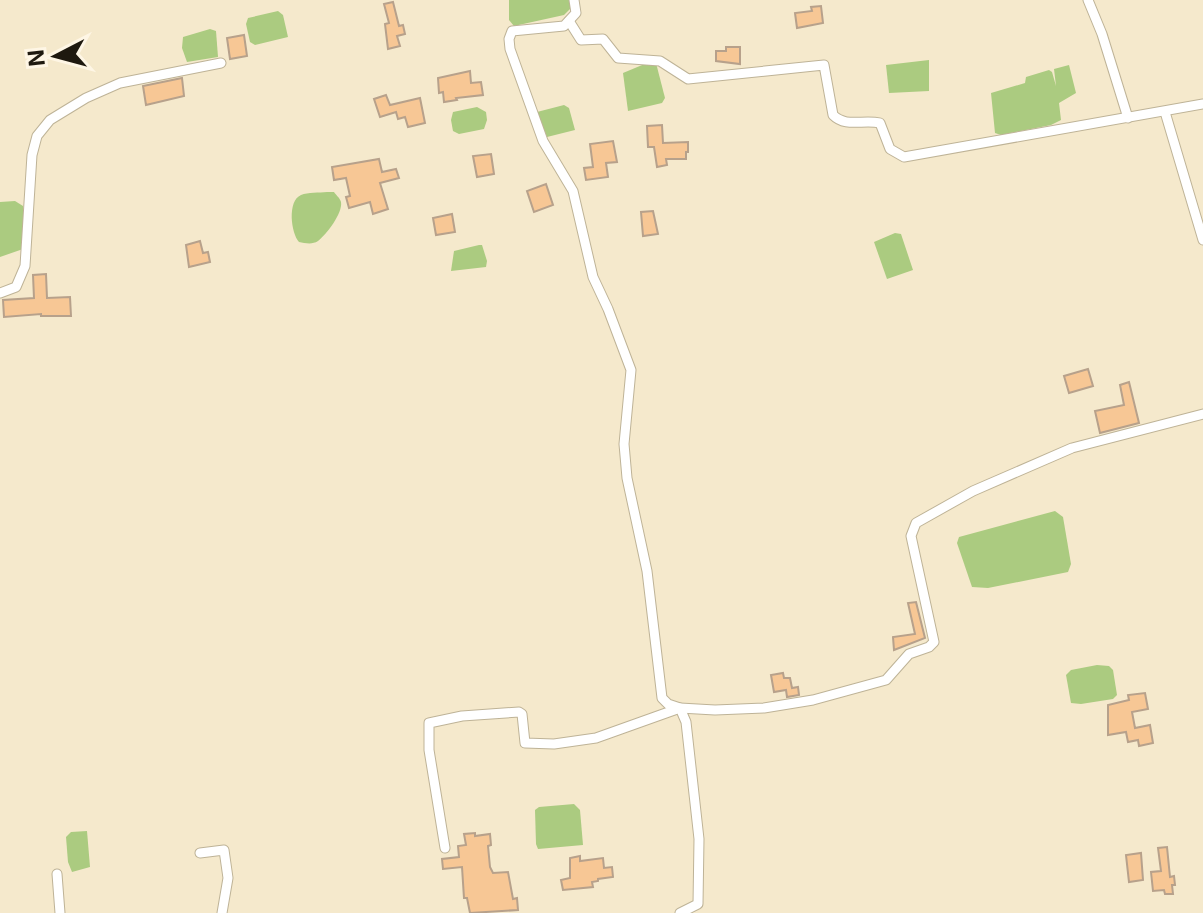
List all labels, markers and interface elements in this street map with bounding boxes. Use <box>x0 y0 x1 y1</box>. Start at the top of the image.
north arrow <box>16 16 96 96</box>
text: N <box>22 48 50 68</box>

